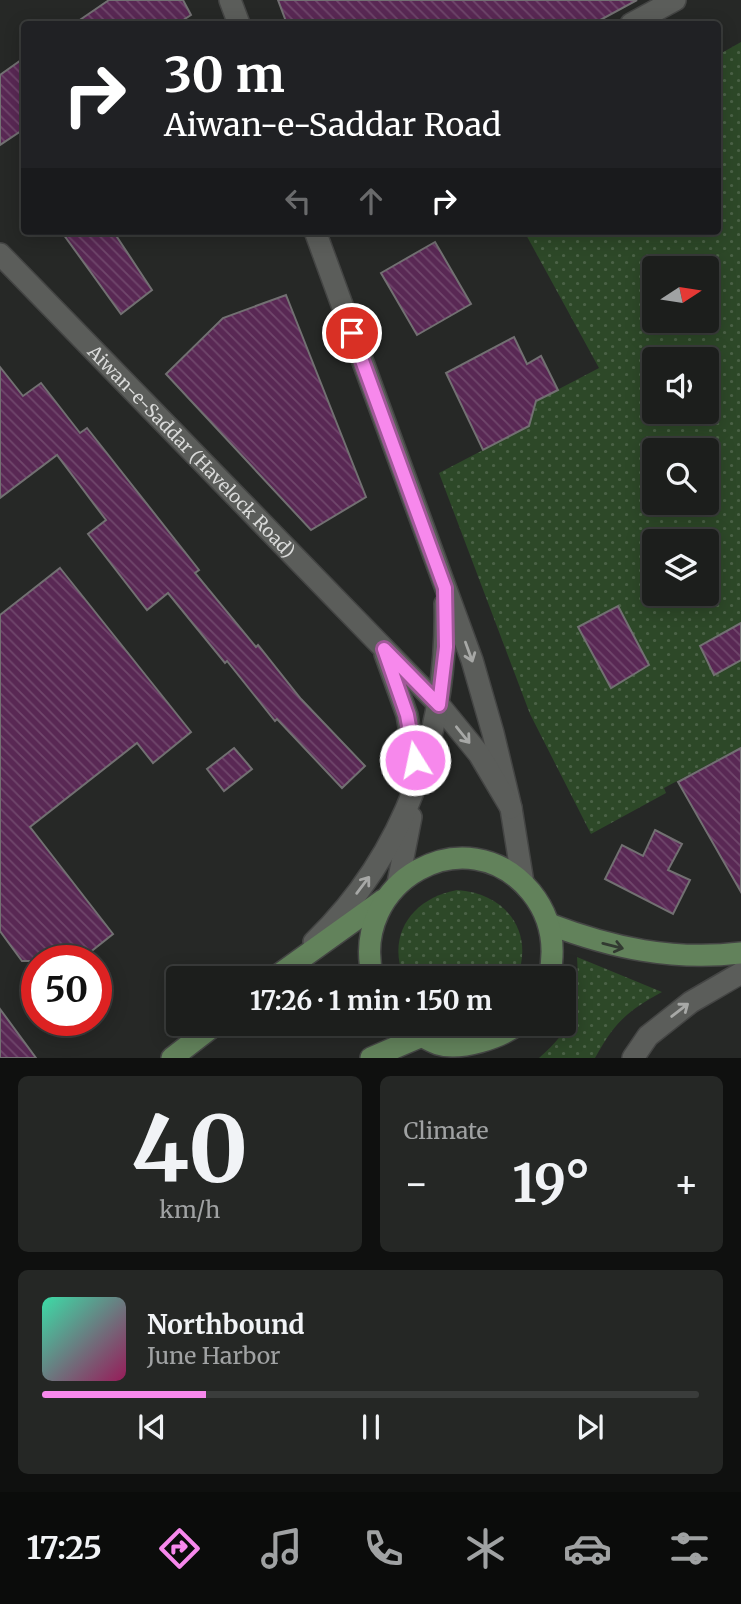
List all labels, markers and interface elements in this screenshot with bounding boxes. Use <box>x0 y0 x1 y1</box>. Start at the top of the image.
text: 30 m <box>164 44 285 105</box>
icon: right <box>49 49 140 140</box>
text: Aiwan-e-Saddar Road <box>164 105 501 145</box>
icon: left <box>279 182 317 220</box>
icon: ahead <box>352 182 390 220</box>
icon: right <box>425 182 463 220</box>
north arrow <box>642 256 719 332</box>
map controls <box>642 256 719 606</box>
pin <box>322 303 382 363</box>
icon: arrive <box>333 314 371 352</box>
street label: Aiwan-e-Saddar (Havelock Road) <box>82 339 300 562</box>
button: sound <box>642 347 719 424</box>
button: search <box>642 438 719 515</box>
button: layers <box>642 529 719 606</box>
one-way arrow <box>463 640 476 662</box>
position arrow <box>378 723 452 797</box>
one-way arrow <box>456 725 471 744</box>
one-way arrow <box>355 876 370 895</box>
one-way arrow <box>602 940 624 953</box>
speed limit sign: 50 <box>21 945 112 1036</box>
text: 17:26 · 1 min · 150 m <box>250 984 492 1017</box>
one-way arrow <box>671 1003 689 1018</box>
text: 40 <box>131 1092 248 1207</box>
text: Climate <box>404 1116 489 1145</box>
text: 19° <box>512 1151 590 1216</box>
text: − <box>404 1160 429 1207</box>
text: + <box>674 1160 699 1207</box>
text: km/h <box>159 1195 220 1224</box>
text: Northbound <box>147 1308 305 1341</box>
text: June Harbor <box>147 1341 280 1370</box>
icon: previous <box>133 1408 171 1446</box>
icon: pause <box>352 1408 390 1446</box>
icon: next <box>571 1408 609 1446</box>
icon: directions <box>155 1524 204 1573</box>
icon: music <box>257 1524 306 1573</box>
icon: phone <box>359 1524 408 1573</box>
icon: climate <box>461 1524 510 1573</box>
icon: car <box>563 1524 612 1573</box>
icon: filters <box>665 1524 714 1573</box>
text: 17:25 <box>27 1528 102 1568</box>

